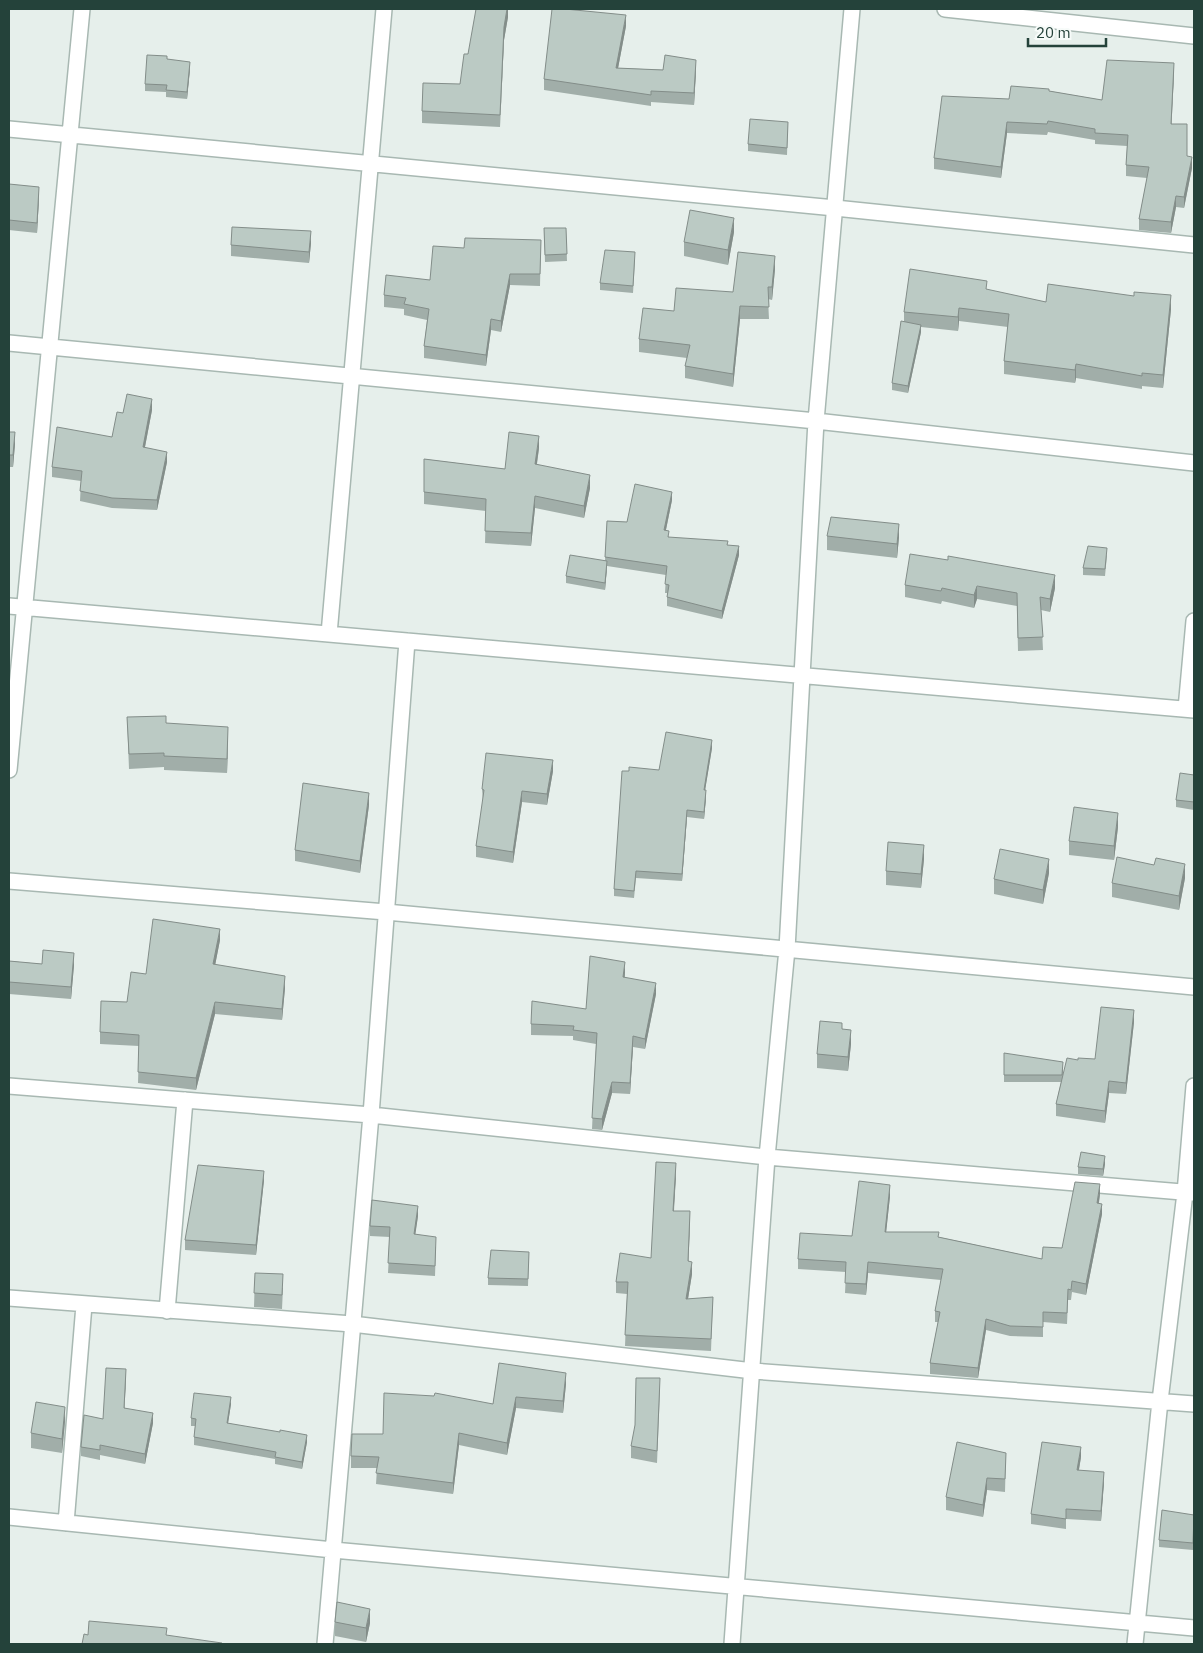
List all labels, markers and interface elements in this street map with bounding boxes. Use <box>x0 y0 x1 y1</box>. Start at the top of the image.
scale bar <box>1028 15 1106 47</box>
text: 20 m <box>1036 23 1071 42</box>

